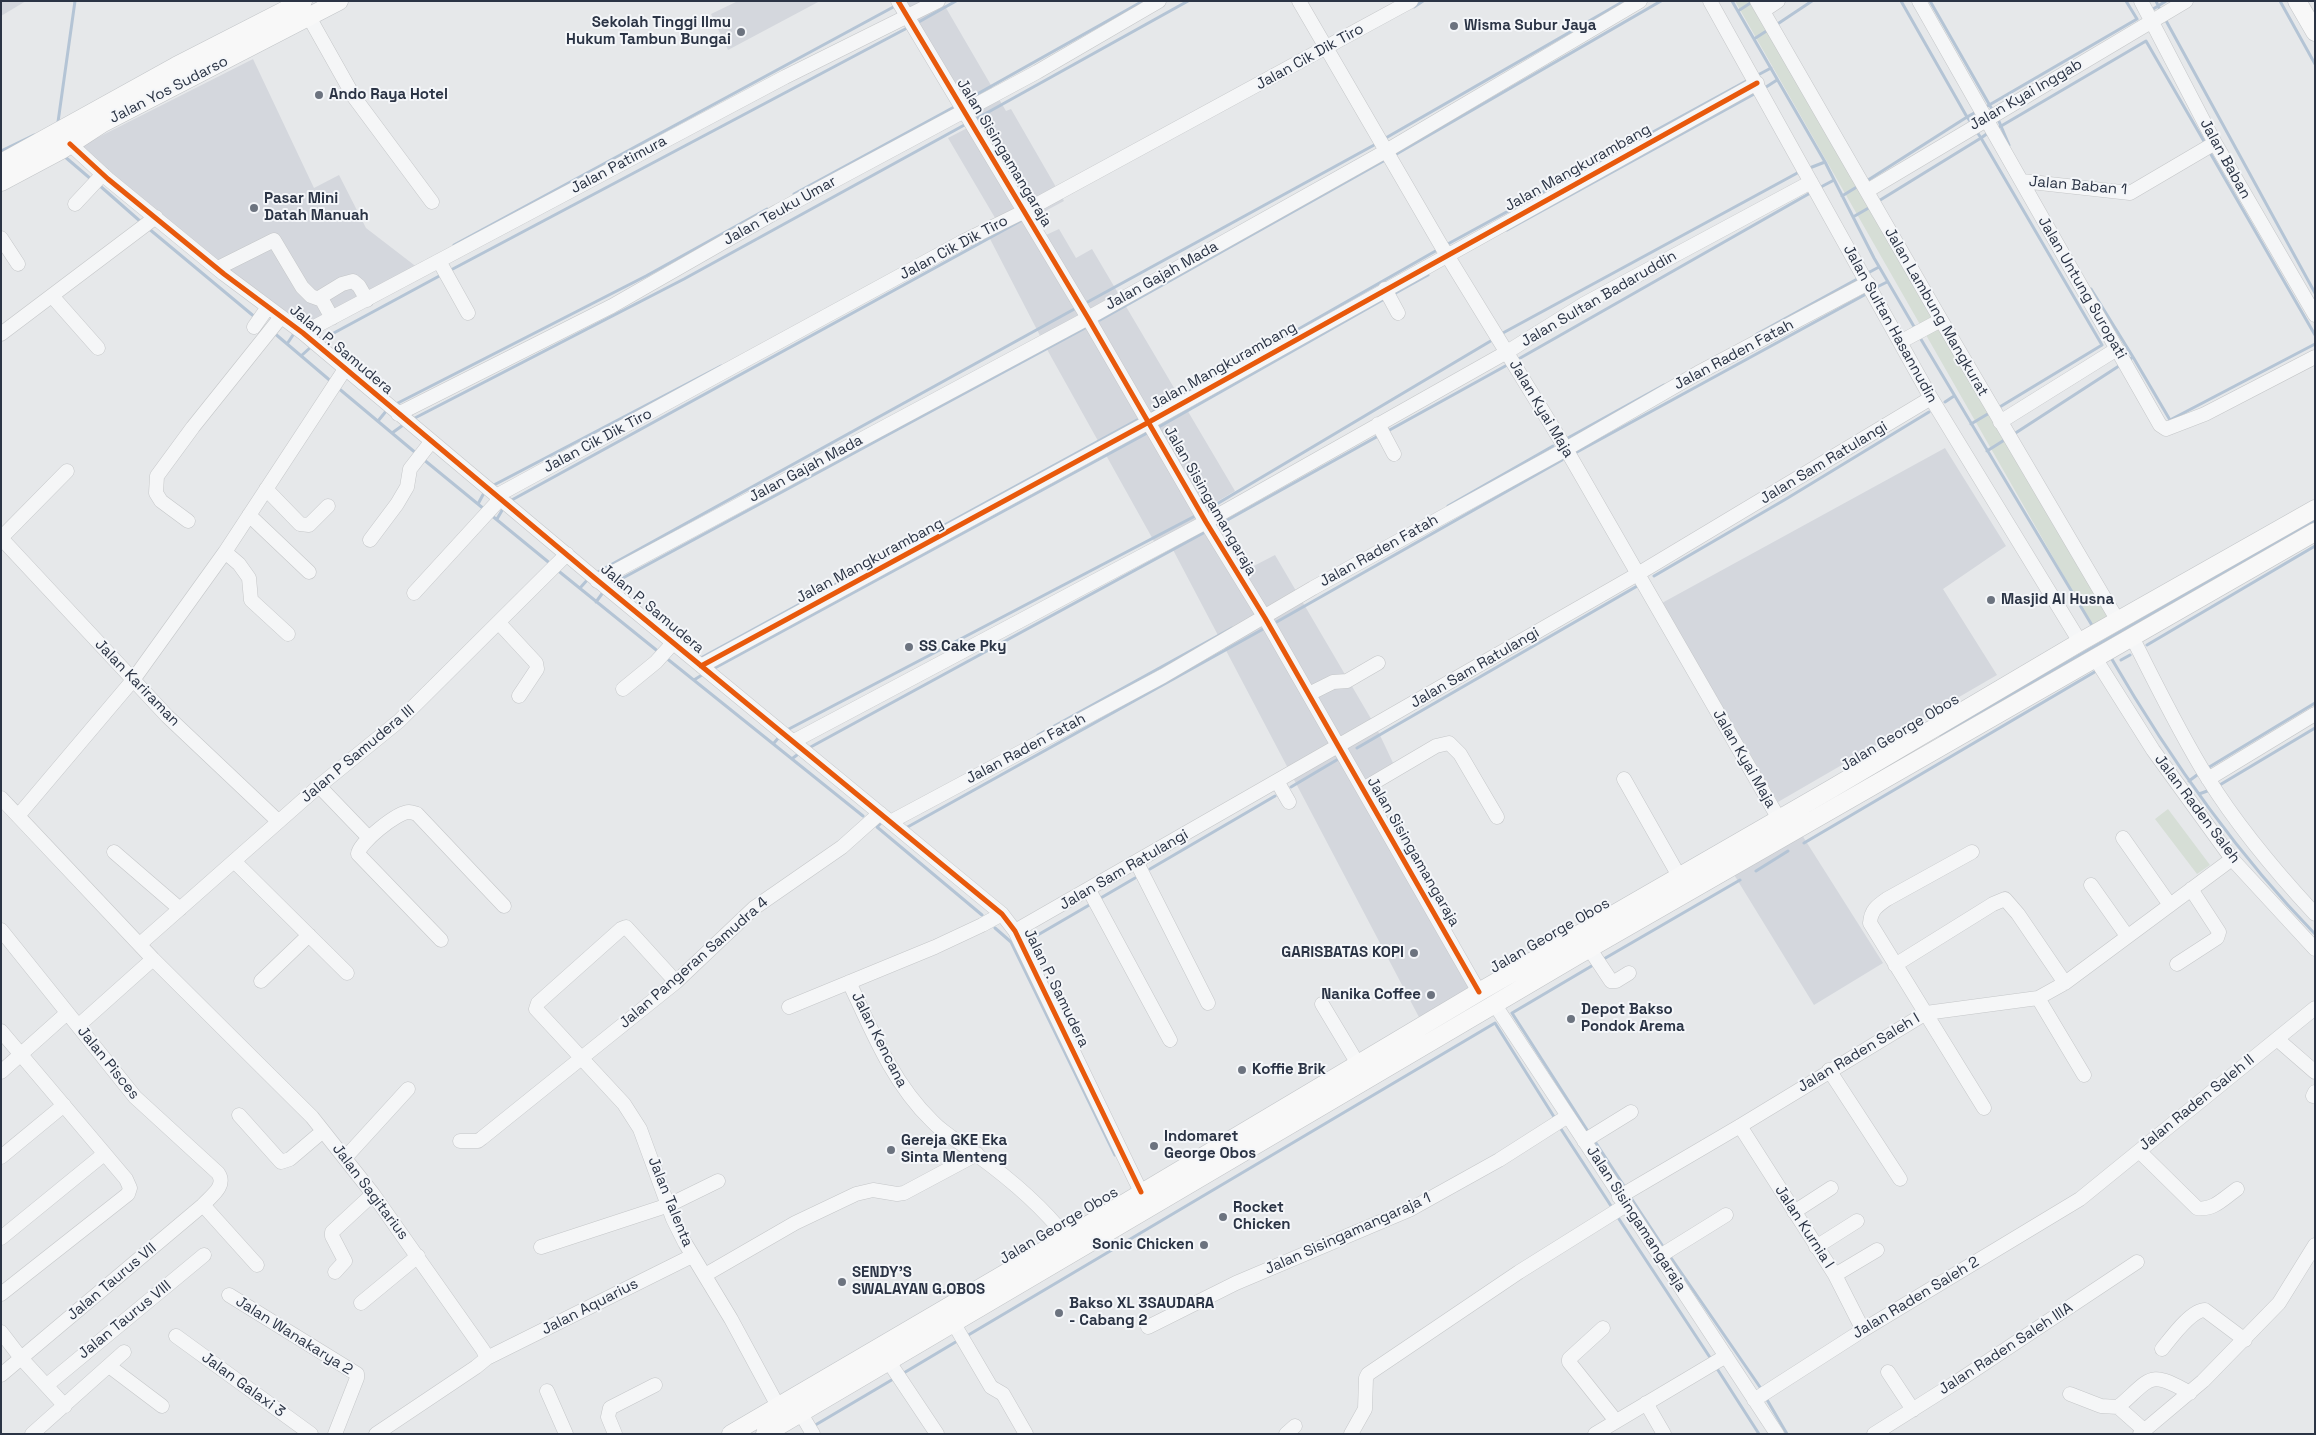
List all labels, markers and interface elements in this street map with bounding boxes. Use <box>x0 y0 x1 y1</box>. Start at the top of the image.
place label: Sekolah Tinggi Ilmu Hukum Tambun Bungai <box>566 14 731 49</box>
place label: Wisma Subur Jaya <box>1464 17 1597 35</box>
street label: Jalan Cik Dik Tiro <box>1253 20 1367 94</box>
marker: Wisma Subur Jaya <box>1448 20 1460 32</box>
marker: Sekolah Tinggi Ilmu Hukum Tambun Bungai <box>735 26 747 38</box>
street label: Jalan Yos Sudarso <box>107 52 231 128</box>
street label: Jalan Kyai Inggab <box>1966 55 2086 135</box>
street label: Jalan Sisingamangaraja <box>953 76 1055 230</box>
place label: Ando Raya Hotel <box>329 86 448 104</box>
marker: Ando Raya Hotel <box>313 89 325 101</box>
street label: Jalan Baban <box>2196 116 2254 202</box>
street label: Jalan Mangkurambang <box>1502 120 1654 216</box>
street label: Jalan Patimura <box>568 132 670 198</box>
street label: Jalan Teuku Umar <box>720 173 840 249</box>
street label: Jalan Baban 1 <box>2028 173 2128 199</box>
place label: Pasar Mini Datah Manuah <box>264 190 369 225</box>
marker: Pasar Mini Datah Manuah <box>248 202 260 214</box>
street label: Jalan Cik Dik Tiro <box>897 212 1011 284</box>
street label: Jalan Untung Suropati <box>2034 214 2130 362</box>
street label: Jalan Lambung Mangkurat <box>1880 224 1992 400</box>
street label: Jalan Gajah Mada <box>1102 238 1222 314</box>
street label: Jalan Sultan Hasannudin <box>1839 242 1941 406</box>
street label: Jalan Sultan Badaruddin <box>1518 247 1680 351</box>
street label: Jalan P. Samudera <box>285 301 397 399</box>
street label: Jalan Raden Fatah <box>1671 316 1797 394</box>
street label: Jalan Mangkurambang <box>1148 318 1300 414</box>
street label: Jalan Kyai Maja <box>1505 357 1577 461</box>
street label: Jalan Cik Dik Tiro <box>541 405 655 477</box>
street label: Jalan Sam Ratulangi <box>1757 418 1891 508</box>
street label: Jalan Sisingamangaraja <box>1160 423 1260 579</box>
street label: Jalan Gajah Mada <box>746 431 866 507</box>
street label: Jalan Raden Fatah <box>1317 511 1441 591</box>
street label: Jalan Mangkurambang <box>793 515 947 607</box>
street label: Jalan P. Samudera <box>596 560 708 658</box>
place label: Masjid Al Husna <box>2001 591 2114 609</box>
marker: Masjid Al Husna <box>1985 594 1997 606</box>
street label: Jalan Sam Ratulangi <box>1407 624 1543 712</box>
street label: Jalan Kariraman <box>91 636 183 730</box>
place label: SS Cake Pky <box>919 638 1007 656</box>
marker: SS Cake Pky <box>903 641 915 653</box>
street label: Jalan George Obos <box>1837 690 1963 776</box>
street label: Jalan P Samudera III <box>298 701 418 807</box>
street label: Jalan Kyai Maja <box>1709 707 1779 811</box>
street label: Jalan Raden Fatah <box>963 710 1089 788</box>
street label: Jalan Raden Saleh <box>2150 751 2244 867</box>
street label: Jalan Sisingamangaraja <box>1363 774 1463 930</box>
street label: Jalan Sam Ratulangi <box>1056 826 1192 914</box>
street label: Jalan Pangeran Samudra 4 <box>616 893 772 1033</box>
street label: Jalan George Obos <box>1487 894 1613 978</box>
street label: Jalan P. Samudera <box>1019 926 1093 1050</box>
place label: GARISBATAS KOPI <box>1281 944 1404 962</box>
marker: GARISBATAS KOPI <box>1408 947 1420 959</box>
place label: Nanika Coffee <box>1321 986 1421 1004</box>
street label: Jalan Kencana <box>847 989 911 1091</box>
marker: Nanika Coffee <box>1425 989 1437 1001</box>
place label: Depot Bakso Pondok Arema <box>1581 1001 1685 1036</box>
street label: Jalan Raden Saleh I <box>1795 1009 1923 1097</box>
marker: Depot Bakso Pondok Arema <box>1565 1013 1577 1025</box>
street label: Jalan Pisces <box>73 1023 143 1103</box>
street label: Jalan Raden Saleh II <box>2136 1051 2258 1155</box>
place label: Koffie Brik <box>1252 1061 1326 1079</box>
marker: Koffie Brik <box>1236 1064 1248 1076</box>
place label: Indomaret George Obos <box>1164 1128 1256 1163</box>
place label: Gereja GKE Eka Sinta Menteng <box>901 1132 1007 1167</box>
marker: Indomaret George Obos <box>1148 1140 1160 1152</box>
street label: Jalan Sagitarius <box>328 1141 412 1243</box>
street label: Jalan Sisingamangaraja <box>1582 1143 1690 1295</box>
marker: Gereja GKE Eka Sinta Menteng <box>885 1144 897 1156</box>
street label: Jalan Talenta <box>644 1154 696 1250</box>
street label: Jalan Kurnia I <box>1770 1182 1838 1272</box>
street label: Jalan George Obos <box>996 1183 1122 1269</box>
street label: Jalan Sisingamangaraja 1 <box>1262 1189 1434 1279</box>
place label: Rocket Chicken <box>1233 1199 1291 1234</box>
marker: Rocket Chicken <box>1217 1211 1229 1223</box>
place label: Sonic Chicken <box>1092 1236 1194 1254</box>
street label: Jalan Taurus VII <box>64 1239 160 1325</box>
marker: Sonic Chicken <box>1198 1239 1210 1251</box>
street label: Jalan Raden Saleh 2 <box>1849 1253 1983 1343</box>
place label: SENDY'S SWALAYAN G.OBOS <box>852 1264 985 1299</box>
street label: Jalan Aquarius <box>539 1275 641 1339</box>
marker: SENDY'S SWALAYAN G.OBOS <box>836 1276 848 1288</box>
street label: Jalan Taurus VIII <box>75 1277 175 1363</box>
street label: Jalan Wanakarya 2 <box>232 1293 356 1379</box>
place label: Bakso XL 3SAUDARA - Cabang 2 <box>1069 1295 1214 1330</box>
street label: Jalan Raden Saleh IIIA <box>1936 1299 2076 1399</box>
marker: Bakso XL 3SAUDARA - Cabang 2 <box>1053 1307 1065 1319</box>
street label: Jalan Galaxi 3 <box>198 1349 288 1421</box>

